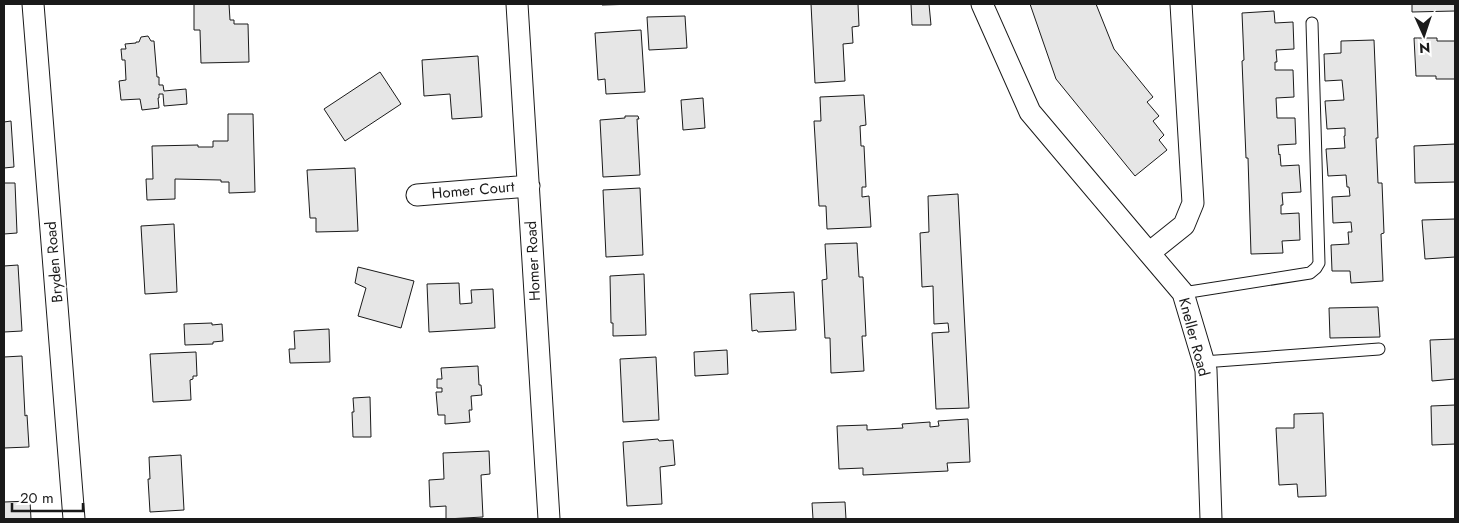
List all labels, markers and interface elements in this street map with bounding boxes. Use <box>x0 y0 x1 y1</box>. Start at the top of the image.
north arrow <box>1399 10 1449 60</box>
text: N <box>1419 38 1431 58</box>
street label: Homer Court <box>431 175 516 205</box>
street label: Bryden Road <box>39 220 69 304</box>
street label: Homer Road <box>520 220 546 302</box>
street label: Kneller Road <box>1173 295 1215 379</box>
scale bar <box>12 480 84 512</box>
text: 20 m <box>20 487 54 509</box>

